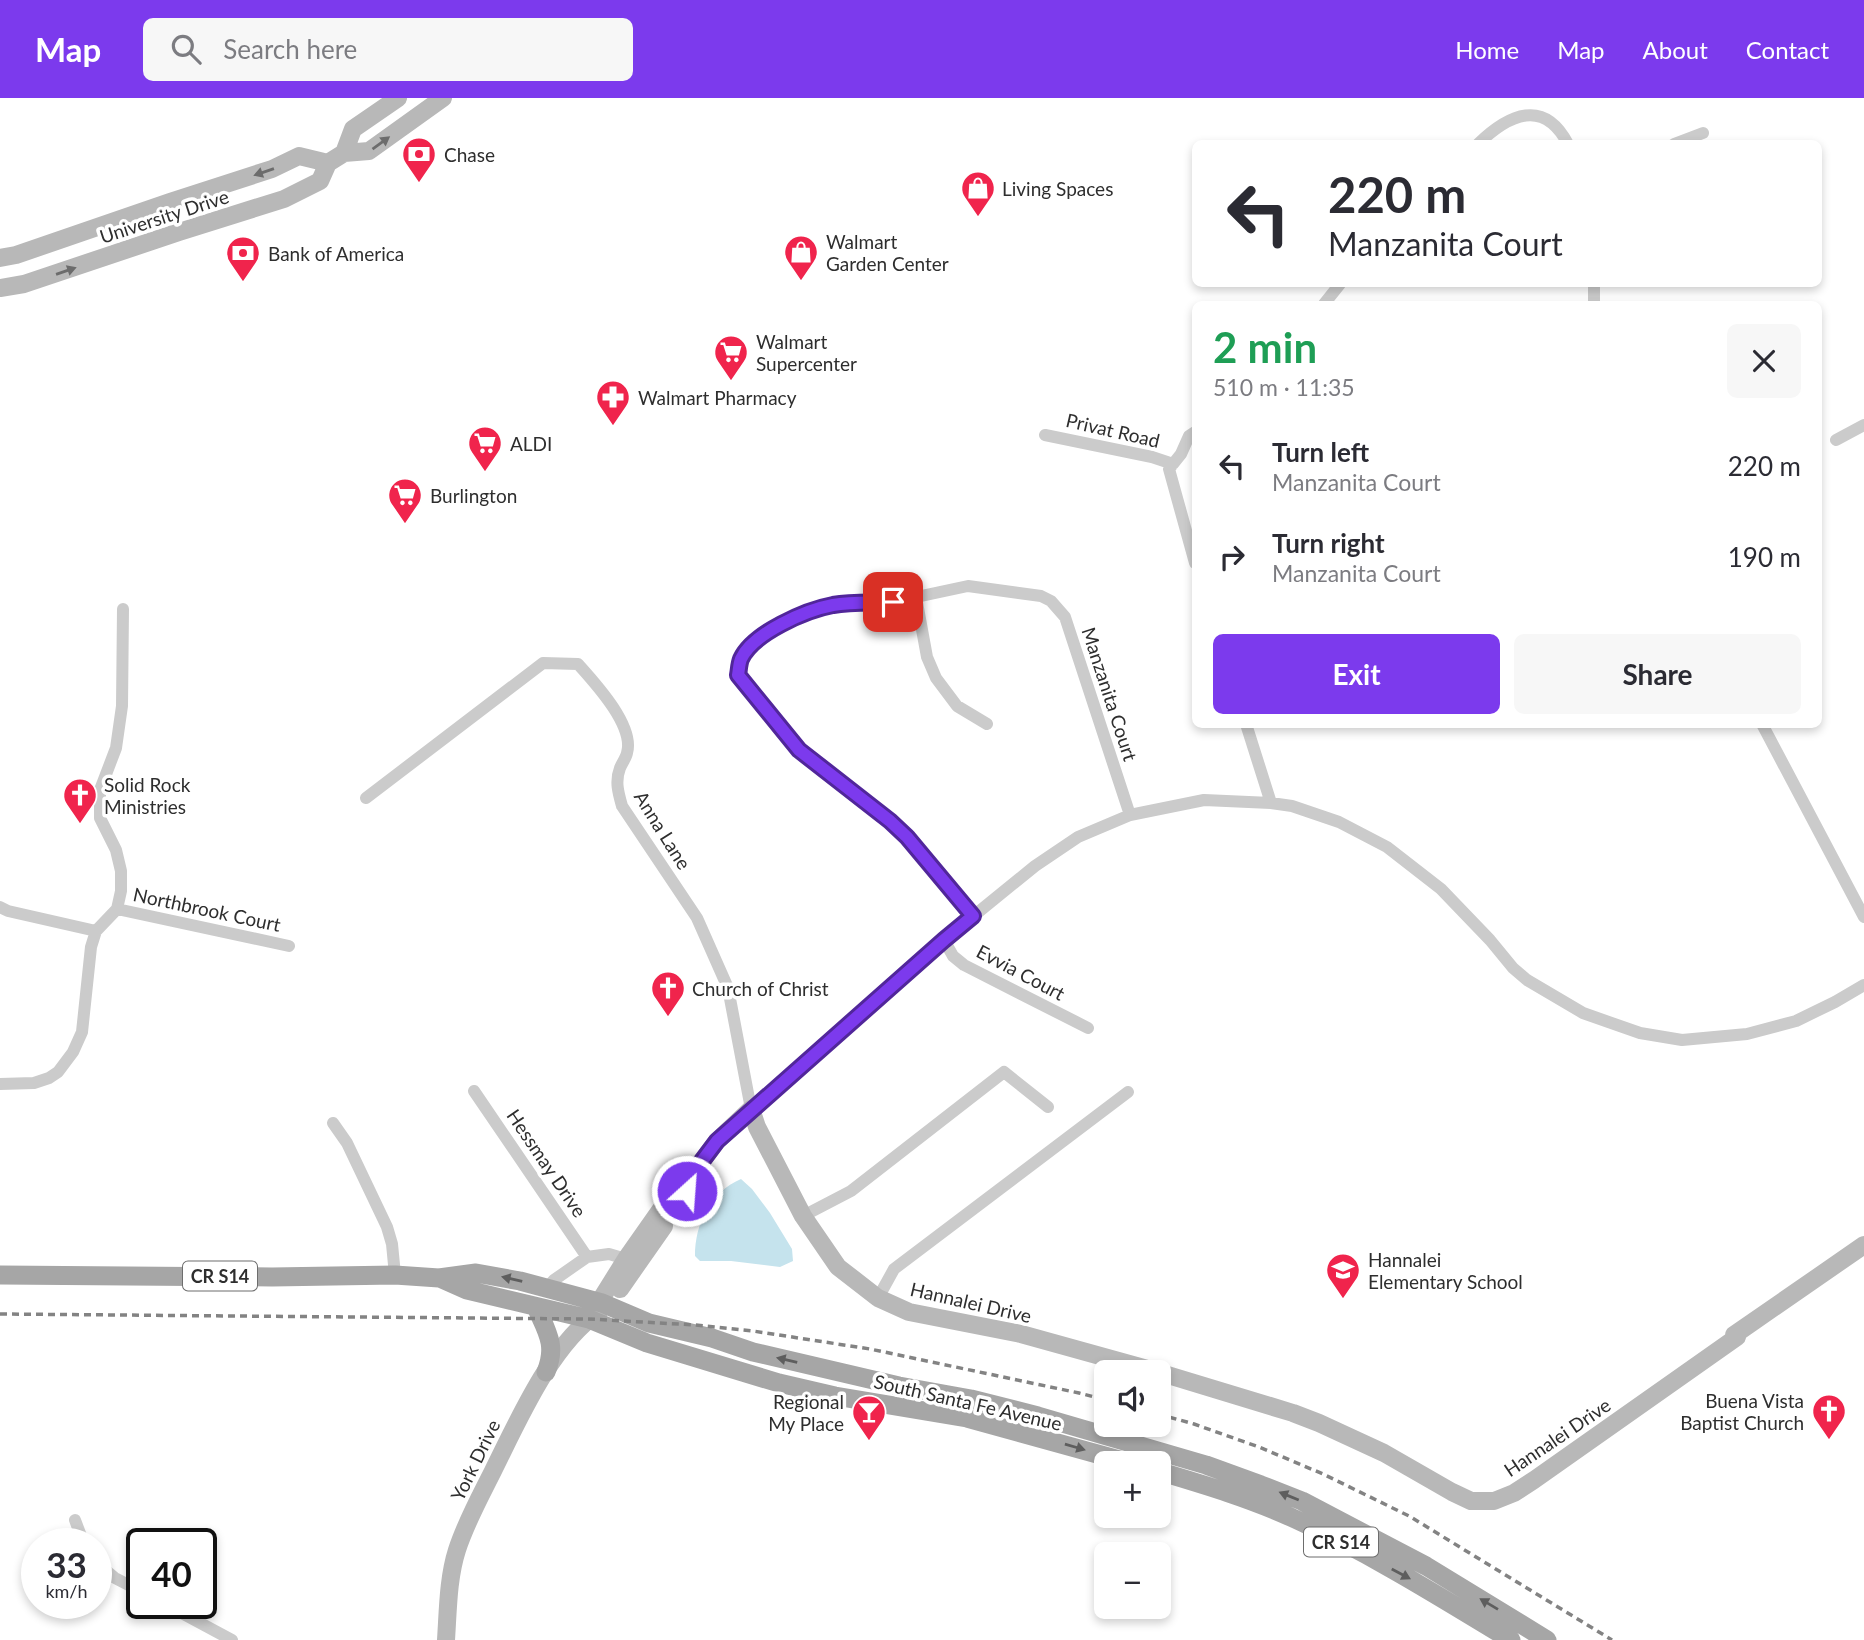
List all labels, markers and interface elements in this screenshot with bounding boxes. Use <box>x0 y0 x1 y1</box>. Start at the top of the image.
search box <box>143 18 633 81</box>
text: Map <box>35 29 101 69</box>
icon: search <box>167 30 205 68</box>
text: Search here <box>223 33 357 65</box>
text: Home <box>1455 35 1519 64</box>
text: Map <box>1557 35 1605 64</box>
text: About <box>1643 35 1708 64</box>
text: Contact <box>1746 35 1829 64</box>
bank icon: Chase <box>400 135 438 184</box>
one-way arrow <box>372 136 390 150</box>
place label: Chase <box>444 143 495 166</box>
text: 220 m <box>1328 165 1466 223</box>
one-way arrow <box>253 167 274 177</box>
icon: left <box>1213 168 1304 259</box>
shop icon: Living Spaces <box>959 169 997 218</box>
place label: Living Spaces <box>1002 177 1113 200</box>
street label: University Drive <box>97 184 231 248</box>
text: Manzanita Court <box>1328 224 1563 263</box>
place label: Walmart Garden Center <box>826 230 949 275</box>
shop icon: Walmart Garden Center <box>782 233 820 282</box>
bank icon: Bank of America <box>224 234 262 283</box>
place label: Bank of America <box>268 242 404 265</box>
one-way arrow <box>55 265 76 275</box>
text: 2 min <box>1213 322 1317 372</box>
button: close <box>1727 324 1801 398</box>
place label: Walmart Supercenter <box>756 330 857 375</box>
supermarket icon: Walmart Supercenter <box>712 333 750 382</box>
text: 510 m · 11:35 <box>1213 373 1355 401</box>
pharmacy icon: Walmart Pharmacy <box>594 378 632 427</box>
place label: Walmart Pharmacy <box>638 386 797 409</box>
street label: Privat Road <box>1064 408 1162 452</box>
supermarket icon: ALDI <box>466 424 504 473</box>
place label: ALDI <box>510 432 552 455</box>
text: Turn left <box>1272 436 1369 468</box>
icon: left <box>1213 447 1251 485</box>
text: 220 m <box>1728 450 1801 482</box>
text: Manzanita Court <box>1272 468 1441 496</box>
supermarket icon: Burlington <box>386 476 424 525</box>
place label: Burlington <box>430 484 517 507</box>
text: Turn right <box>1272 527 1385 559</box>
icon: right <box>1213 538 1251 576</box>
text: 190 m <box>1728 541 1801 573</box>
text: Manzanita Court <box>1272 559 1441 587</box>
pin <box>863 572 923 632</box>
icon: arrive <box>874 583 912 621</box>
street label: Manzanita Court <box>1078 624 1143 764</box>
button: Exit <box>1213 634 1500 714</box>
button: Share <box>1514 634 1801 714</box>
place label: Solid Rock Ministries <box>104 773 191 818</box>
church icon: Solid Rock Ministries <box>61 776 99 825</box>
street label: Anna Lane <box>630 787 696 873</box>
street label: Northbrook Court <box>131 882 283 936</box>
street label: Evvia Court <box>973 939 1069 1005</box>
church icon: Church of Christ <box>649 969 687 1018</box>
place label: Church of Christ <box>692 977 829 1000</box>
street label: Hessmay Drive <box>503 1105 591 1221</box>
position arrow <box>650 1154 724 1228</box>
place label: Hannalei Elementary School <box>1368 1248 1523 1293</box>
school or university icon: Hannalei Elementary School <box>1324 1251 1362 1300</box>
road number: CR S14 <box>183 1261 257 1290</box>
one-way arrow <box>501 1273 523 1284</box>
street label: Hannalei Drive <box>908 1277 1034 1327</box>
one-way arrow <box>776 1354 798 1365</box>
map controls <box>1094 1360 1171 1619</box>
button: sound <box>1094 1360 1171 1437</box>
street label: South Santa Fe Avenue <box>872 1369 1064 1435</box>
place label: Buena Vista Baptist Church <box>1680 1389 1804 1434</box>
place label: Regional My Place <box>768 1390 844 1435</box>
church icon: Buena Vista Baptist Church <box>1810 1392 1848 1441</box>
bar icon: Regional My Place <box>850 1393 888 1442</box>
street label: Hannalei Drive <box>1499 1393 1615 1481</box>
street label: York Drive <box>446 1416 504 1504</box>
one-way arrow <box>1064 1442 1086 1453</box>
button: + <box>1094 1451 1171 1528</box>
one-way arrow <box>1279 1490 1300 1501</box>
road number: CR S14 <box>1304 1527 1378 1556</box>
speed limit sign: 40 <box>126 1528 217 1619</box>
button: − <box>1094 1542 1171 1619</box>
text: 33 <box>46 1543 87 1585</box>
one-way arrow <box>1391 1568 1411 1580</box>
text: km/h <box>45 1580 88 1602</box>
one-way arrow <box>1479 1598 1498 1611</box>

